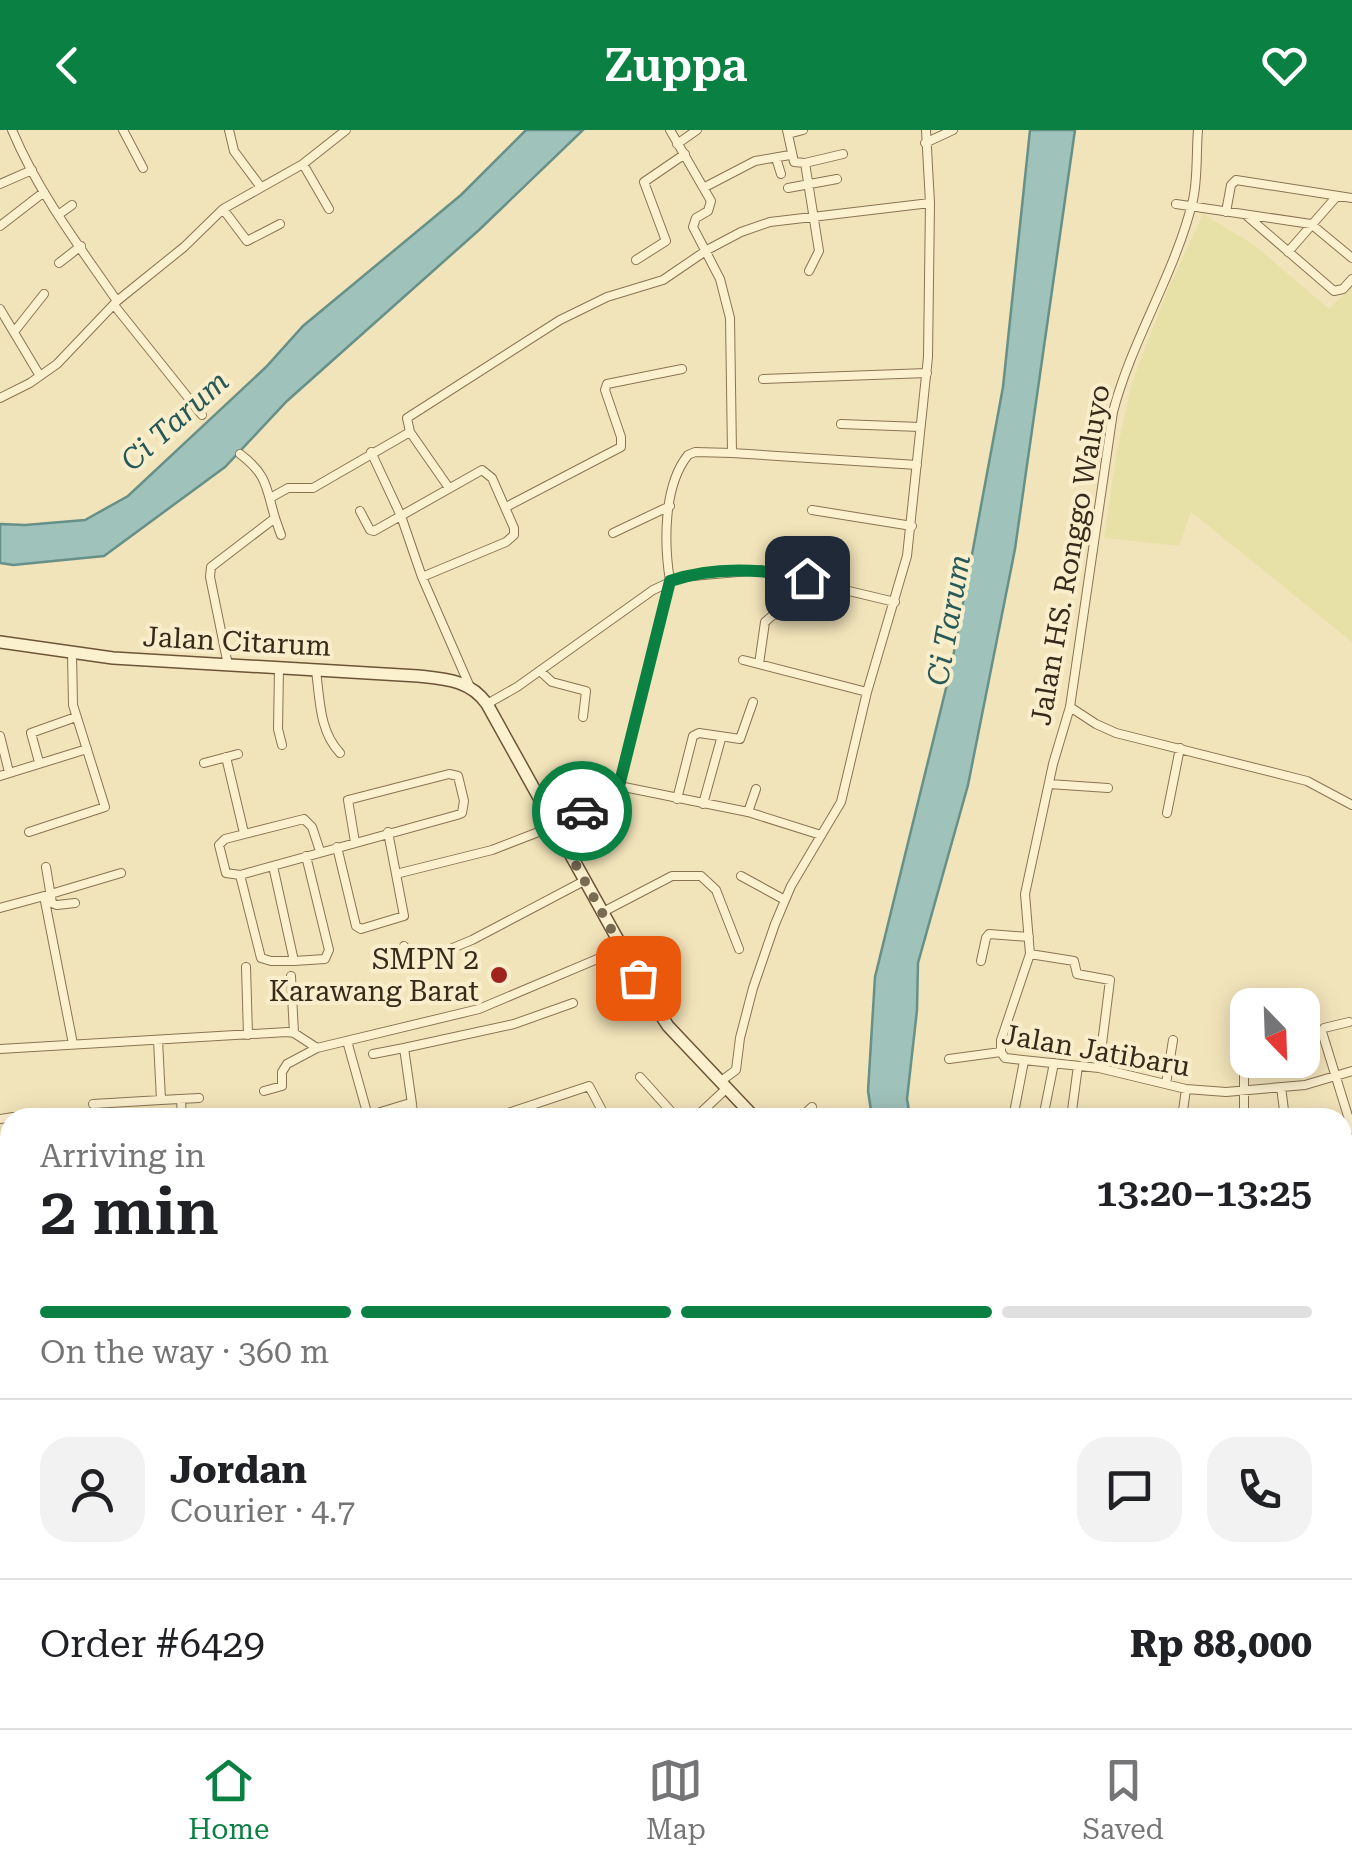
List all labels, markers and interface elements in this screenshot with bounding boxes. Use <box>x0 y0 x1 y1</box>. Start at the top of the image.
icon: back <box>40 38 95 93</box>
icon: heart <box>1257 38 1312 93</box>
text: Zuppa <box>605 39 747 92</box>
water label: Ci Tarum <box>114 363 236 478</box>
street label: Jalan HS. Ronggo Waluyo <box>1024 382 1117 728</box>
pin <box>765 536 850 621</box>
icon: home <box>780 551 835 606</box>
water label: Ci Tarum <box>920 552 977 688</box>
street label: Jalan Citarum <box>142 620 332 663</box>
courier <box>532 761 632 861</box>
icon: car <box>555 784 610 839</box>
pin <box>596 936 681 1021</box>
place label: SMPN 2 Karawang Barat <box>269 943 479 1008</box>
icon: bag <box>611 951 666 1006</box>
marker: SMPN 2 Karawang Barat <box>488 964 510 986</box>
north arrow <box>1230 988 1320 1078</box>
map controls <box>1230 988 1320 1078</box>
street label: Jalan Jatibaru <box>999 1018 1193 1083</box>
text: Arriving in <box>40 1137 205 1175</box>
text: 13:20–13:25 <box>1096 1171 1312 1215</box>
text: 2 min <box>40 1174 219 1250</box>
text: On the way · 360 m <box>40 1333 329 1371</box>
button: person <box>40 1437 145 1542</box>
button: chat <box>1077 1437 1182 1542</box>
button: phone <box>1207 1437 1312 1542</box>
text: Jordan <box>170 1448 307 1492</box>
text: Courier · 4.7 <box>170 1492 355 1530</box>
text: Order #6429 <box>40 1622 265 1666</box>
text: Rp 88,000 <box>1130 1622 1312 1666</box>
tab: Home <box>188 1753 269 1846</box>
tab: Map <box>646 1753 706 1846</box>
tab: Saved <box>1083 1753 1164 1846</box>

